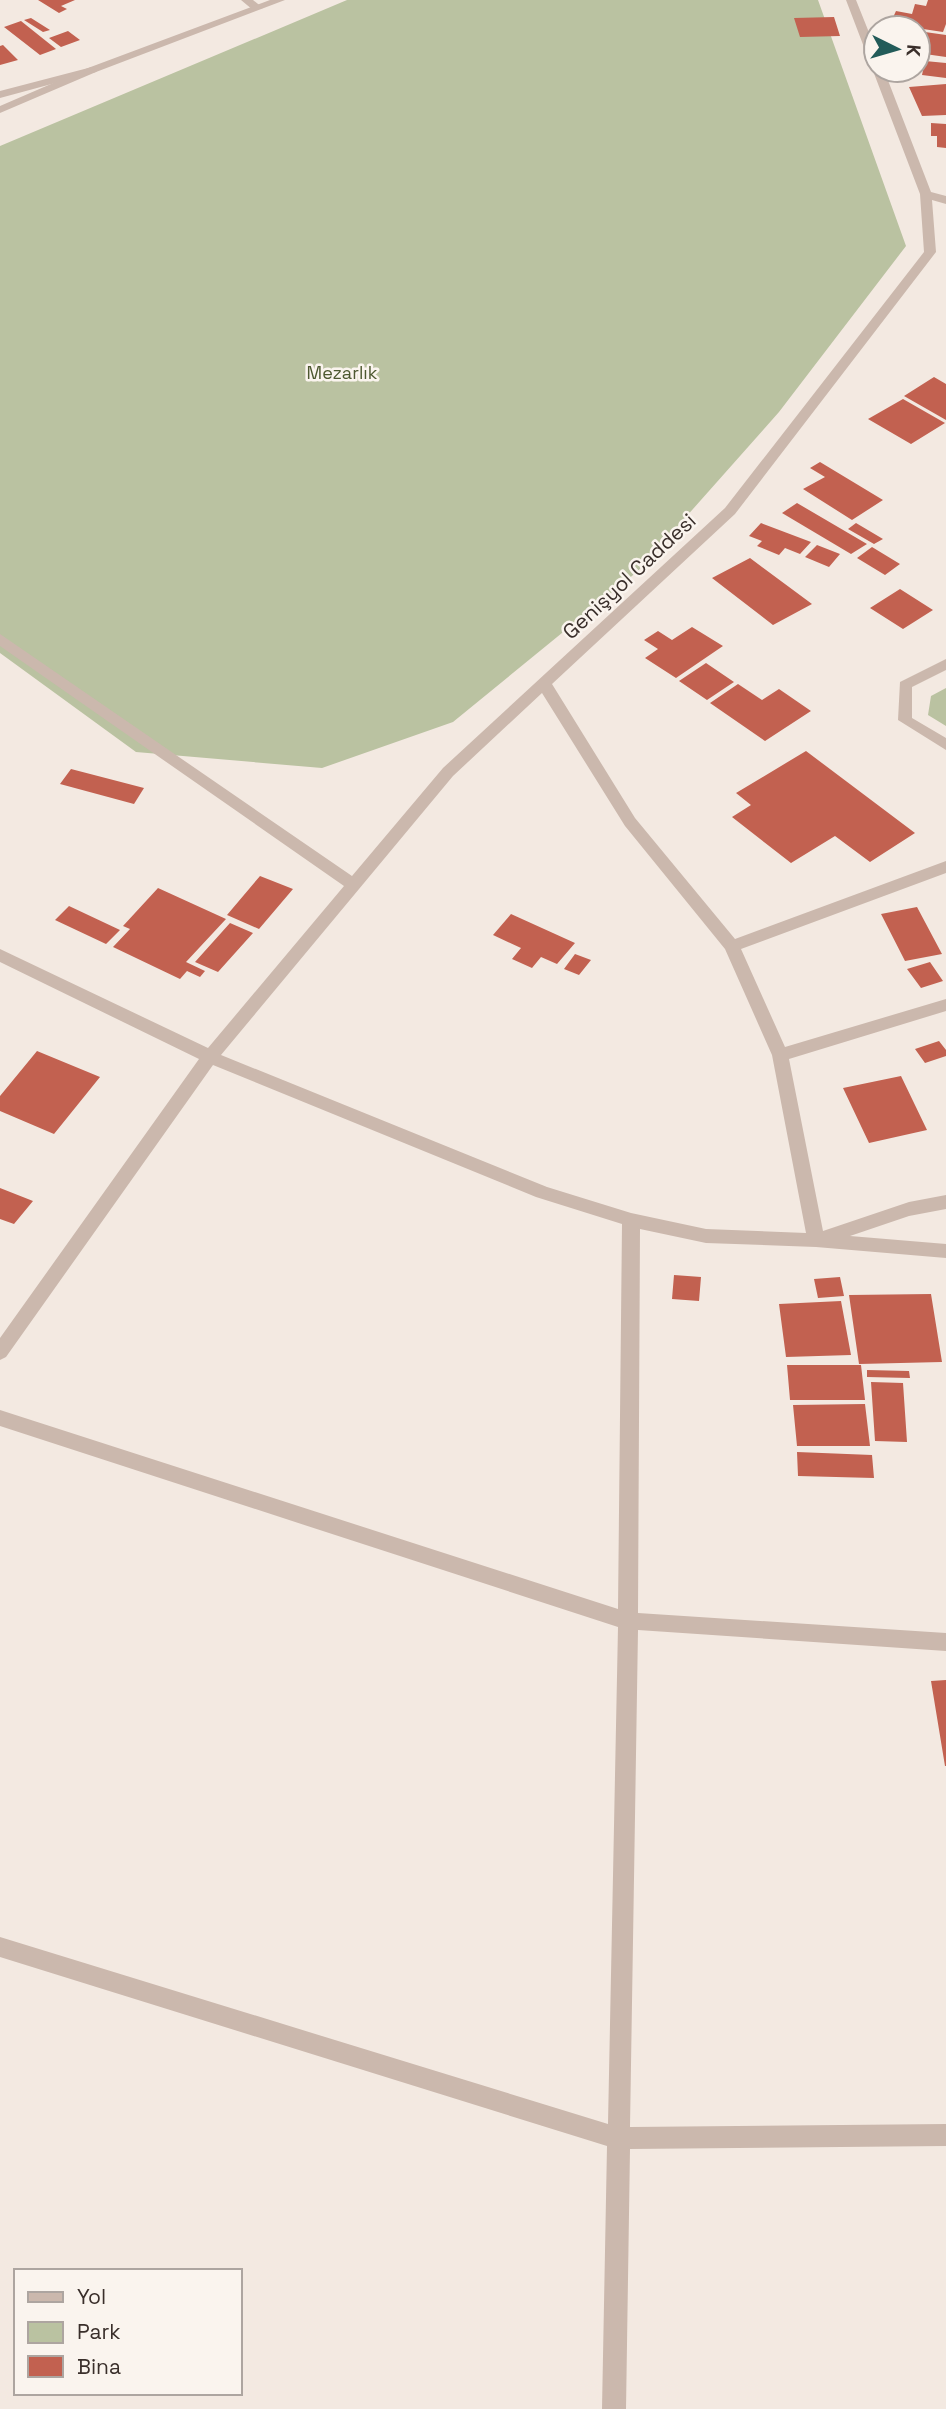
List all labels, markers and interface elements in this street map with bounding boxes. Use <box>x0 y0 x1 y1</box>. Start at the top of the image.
north arrow <box>862 14 932 84</box>
text: K <box>900 43 926 58</box>
park label: Mezarlık <box>307 361 378 384</box>
street label: Genişyol Caddesi <box>557 507 701 645</box>
legend <box>14 2269 242 2395</box>
text: Yol <box>77 2283 106 2310</box>
text: Park <box>77 2318 121 2345</box>
text: Bina <box>77 2353 121 2380</box>

